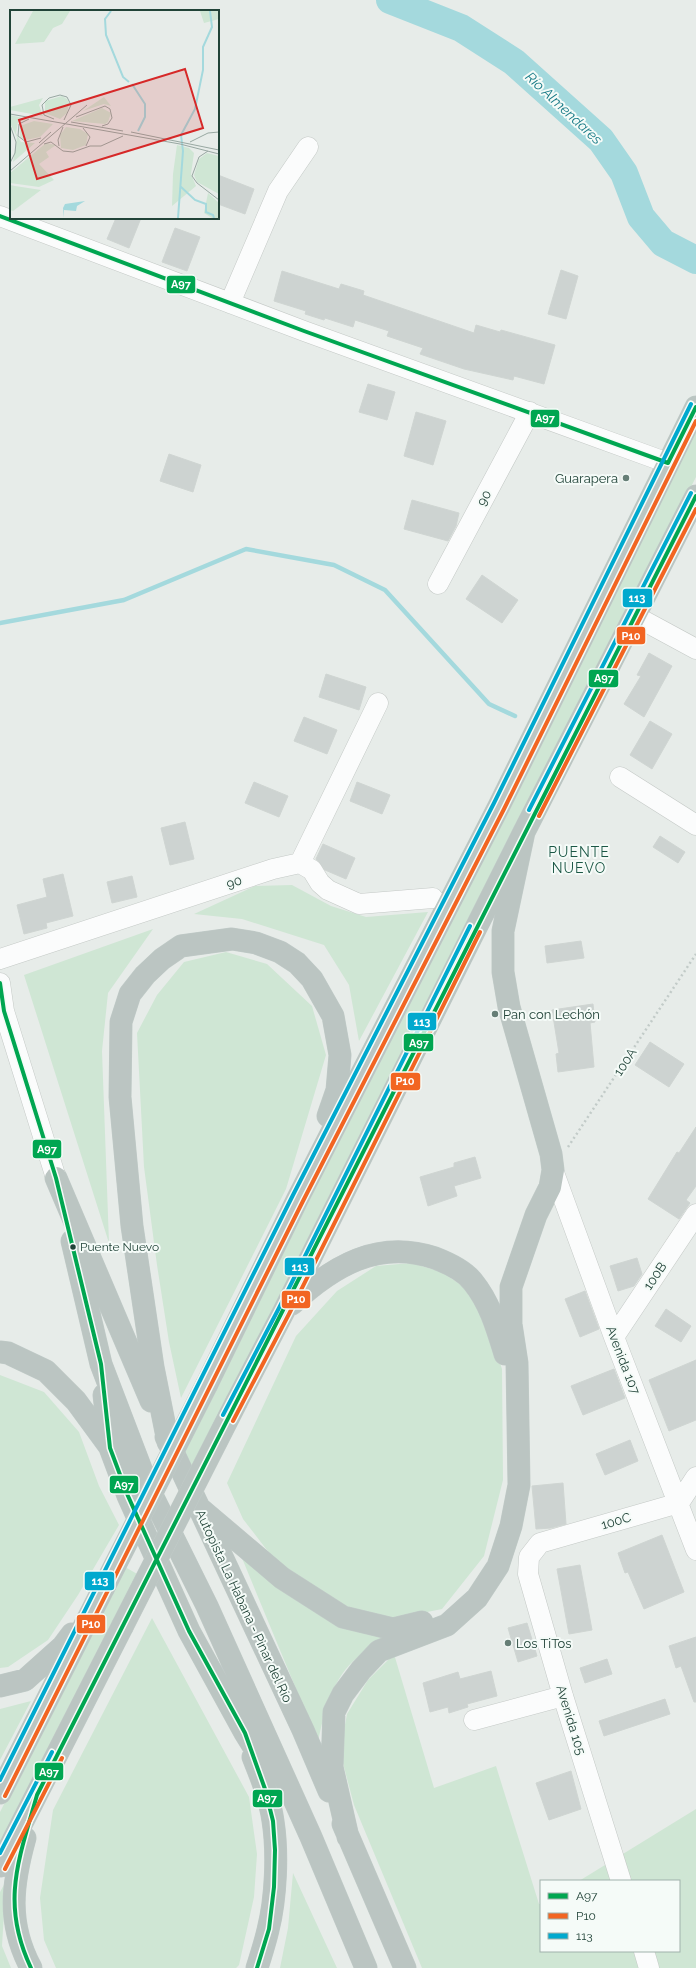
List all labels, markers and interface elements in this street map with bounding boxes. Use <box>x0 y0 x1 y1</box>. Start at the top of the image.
inset map <box>10 10 219 219</box>
water label: Río Almendares <box>522 69 606 148</box>
line badge: A97 <box>166 275 196 294</box>
text: A97 <box>171 278 192 291</box>
line badge: A97 <box>530 409 560 428</box>
text: A97 <box>535 412 556 425</box>
place label: Guarapera <box>555 471 618 486</box>
marker: Guarapera <box>621 473 631 483</box>
street label: 90 <box>474 488 494 508</box>
line badge: 113 <box>622 588 653 608</box>
text: 113 <box>628 592 646 605</box>
line badge: P10 <box>616 626 646 645</box>
text: P10 <box>621 630 641 643</box>
line badge: A97 <box>588 669 619 688</box>
text: A97 <box>594 672 615 685</box>
district label: PUENTE NUEVO <box>548 844 610 876</box>
street label: 90 <box>224 872 244 892</box>
place label: Pan con Lechón <box>503 1007 600 1022</box>
marker: Pan con Lechón <box>490 1009 500 1019</box>
line badge: 113 <box>407 1012 437 1031</box>
text: 113 <box>413 1016 431 1029</box>
line badge: A97 <box>403 1033 434 1052</box>
text: A97 <box>409 1037 430 1050</box>
street label: 100A <box>611 1045 640 1079</box>
line badge: P10 <box>390 1072 421 1091</box>
text: P10 <box>395 1075 415 1088</box>
line badge: A97 <box>32 1139 62 1159</box>
text: A97 <box>37 1143 58 1156</box>
place label: Puente Nuevo <box>80 1240 159 1254</box>
marker: Puente Nuevo <box>68 1242 78 1252</box>
line badge: 113 <box>284 1257 315 1276</box>
street label: 100B <box>640 1259 670 1293</box>
text: 113 <box>291 1261 309 1274</box>
line badge: P10 <box>281 1290 311 1309</box>
text: P10 <box>286 1293 306 1306</box>
street label: Avenida 107 <box>603 1324 643 1396</box>
line badge: A97 <box>109 1475 139 1494</box>
text: A97 <box>114 1479 135 1492</box>
street label: Autopista La Habana - Pinar del Río <box>193 1507 295 1705</box>
street label: 100C <box>599 1510 633 1532</box>
line badge: 113 <box>84 1571 115 1591</box>
text: 113 <box>91 1575 109 1588</box>
line badge: P10 <box>76 1614 106 1634</box>
text: P10 <box>81 1618 101 1631</box>
place label: Los TiTos <box>516 1636 572 1651</box>
marker: Los TiTos <box>503 1638 513 1648</box>
street label: Avenida 105 <box>553 1683 589 1757</box>
line badge: A97 <box>34 1762 64 1781</box>
text: A97 <box>39 1766 60 1779</box>
line badge: A97 <box>252 1789 283 1808</box>
text: A97 <box>257 1792 278 1805</box>
legend <box>540 1880 680 1952</box>
text: A97 <box>576 1889 598 1903</box>
text: P10 <box>576 1909 596 1923</box>
text: 113 <box>576 1929 593 1943</box>

